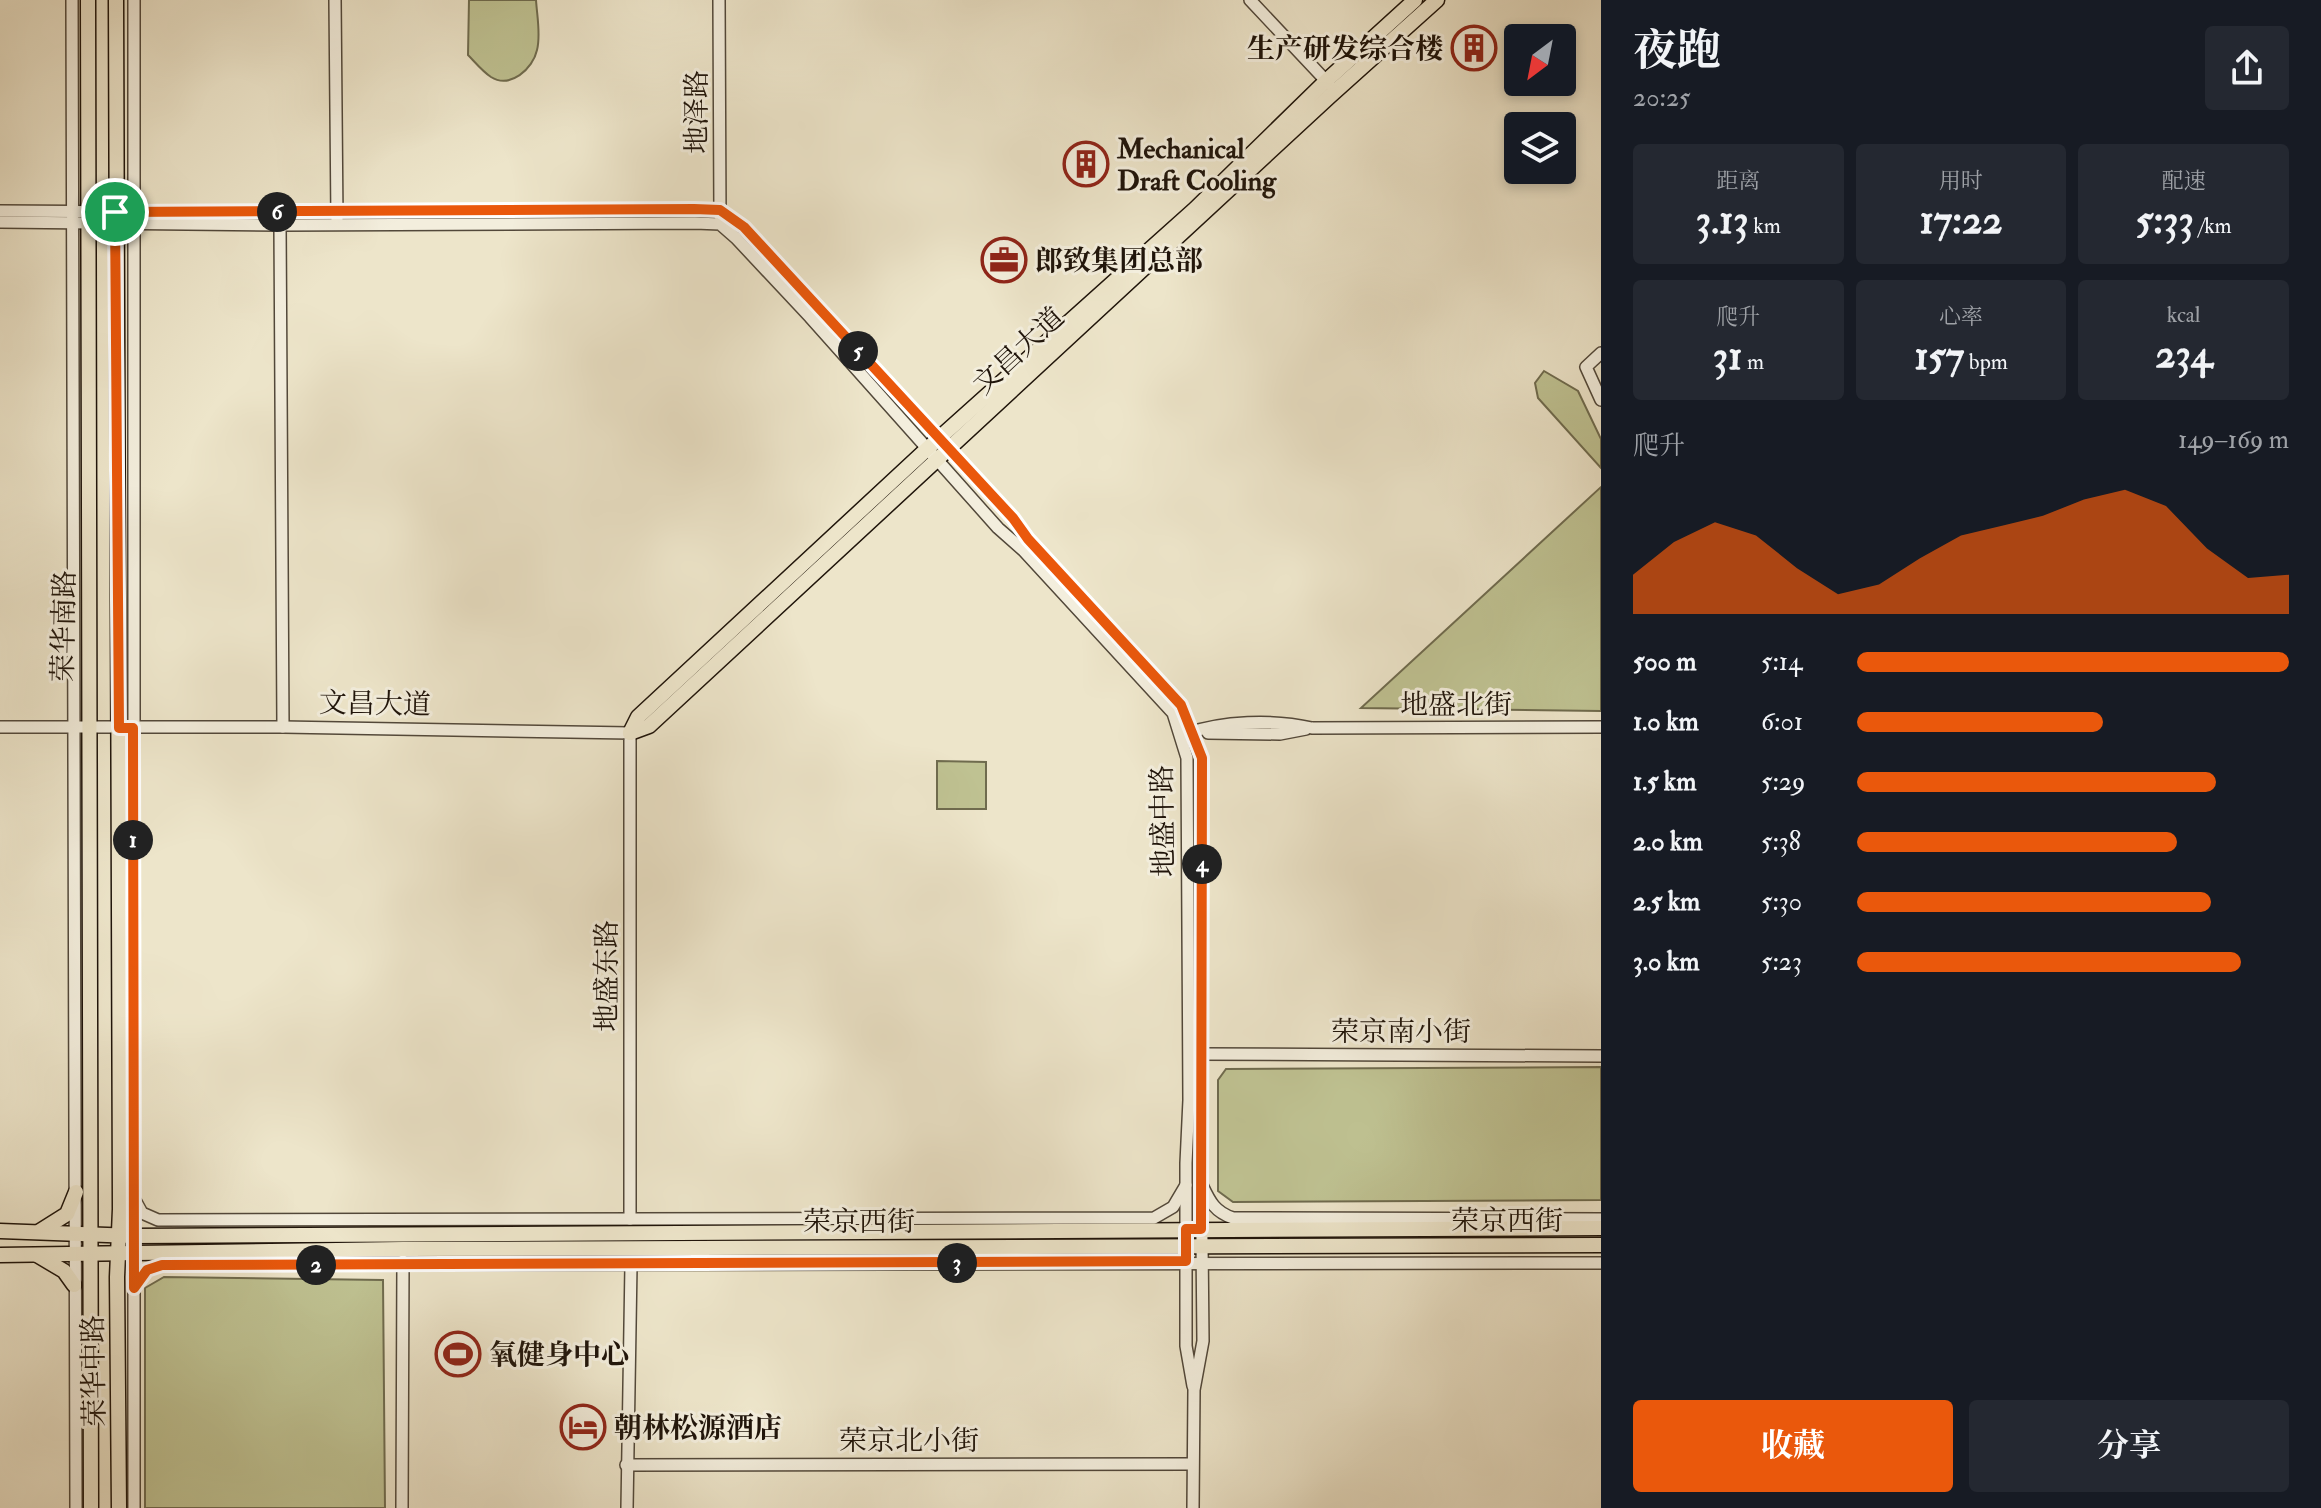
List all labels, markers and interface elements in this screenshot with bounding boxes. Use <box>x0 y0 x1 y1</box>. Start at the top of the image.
building icon: 生产研发综合楼 <box>1450 24 1498 72</box>
north arrow <box>1504 24 1576 96</box>
map controls <box>1504 24 1576 184</box>
text: 夜跑 <box>1633 24 1721 79</box>
button: share <box>2205 26 2289 110</box>
place label: 生产研发综合楼 <box>1247 32 1443 67</box>
street label: 地泽路 <box>680 70 715 154</box>
text: 20:25 <box>1633 82 1690 114</box>
button: layers <box>1504 112 1576 184</box>
place label: Mechanical Draft Cooling <box>1116 132 1277 199</box>
building icon: Mechanical Draft Cooling <box>1062 140 1110 188</box>
text: 距离 <box>1716 167 1760 195</box>
text: 用时 <box>1939 167 1983 195</box>
text: 配速 <box>2162 167 2206 195</box>
pin <box>81 178 149 246</box>
icon: arrive <box>93 190 137 234</box>
pin: 6 <box>257 192 297 232</box>
text: 3.13 <box>1696 195 1749 246</box>
text: 17:22 <box>1919 195 2003 246</box>
text: 5:33 <box>2136 195 2194 246</box>
text: 6 <box>271 198 283 226</box>
text: km <box>1749 212 1781 240</box>
text: /km <box>2194 212 2232 240</box>
office icon: 郎致集团总部 <box>980 236 1028 284</box>
place label: 郎致集团总部 <box>1035 244 1203 279</box>
street label: 文昌大道 <box>966 300 1072 402</box>
text: kcal <box>2167 301 2201 329</box>
text: 爬升 <box>1716 303 1760 331</box>
text: 心率 <box>1939 303 1983 331</box>
text: 234 <box>2155 329 2212 380</box>
pin: 5 <box>838 331 878 371</box>
text: 31 <box>1713 331 1742 382</box>
text: 157 <box>1914 331 1964 382</box>
text: 5 <box>853 337 863 365</box>
text: m <box>1742 348 1764 376</box>
text: bpm <box>1964 348 2008 376</box>
text: 149–169 m <box>2178 424 2289 456</box>
text: 爬升 <box>1633 430 1685 462</box>
street label: 荣华南路 <box>46 570 83 682</box>
text: 500 m <box>1633 646 1697 678</box>
text: 5:14 <box>1761 646 1802 678</box>
street label: 文昌大道 <box>319 686 431 723</box>
street label: 地盛北街 <box>1400 688 1512 723</box>
text: 1.0 km <box>1633 706 1699 738</box>
text: 6:01 <box>1761 706 1803 738</box>
street label: 地盛中路 <box>1145 765 1182 877</box>
text: 1.5 km <box>1633 766 1696 798</box>
text: 5:29 <box>1761 766 1805 798</box>
pin: 1 <box>113 820 153 860</box>
text: 1 <box>129 826 137 854</box>
text: 2.0 km <box>1633 826 1703 858</box>
text: 5:38 <box>1761 826 1801 858</box>
pin: 4 <box>1182 844 1222 884</box>
text: 4 <box>1196 850 1208 878</box>
text: 2.5 km <box>1633 886 1700 918</box>
text: 5:30 <box>1761 886 1802 918</box>
street label: 地盛东路 <box>590 920 625 1032</box>
text: 3.0 km <box>1633 946 1699 978</box>
text: 5:23 <box>1761 946 1802 978</box>
street label: 荣京南小街 <box>1331 1015 1471 1050</box>
street label: 荣京西街 <box>1451 1204 1563 1239</box>
street label: 荣京西街 <box>803 1205 915 1240</box>
pin: 3 <box>937 1243 977 1283</box>
pin: 2 <box>296 1245 336 1285</box>
text: 3 <box>953 1249 961 1277</box>
text: 2 <box>310 1251 322 1279</box>
street label: 荣华中路 <box>76 1315 113 1427</box>
sports icon: 氧健身中心 <box>434 1330 482 1378</box>
place label: 氧健身中心 <box>489 1338 629 1373</box>
button: 收藏 <box>1633 1400 1953 1492</box>
button: 分享 <box>1969 1400 2289 1492</box>
hotel icon: 朝林松源酒店 <box>559 1403 607 1451</box>
place label: 朝林松源酒店 <box>614 1411 782 1446</box>
street label: 荣京北小街 <box>839 1424 979 1459</box>

